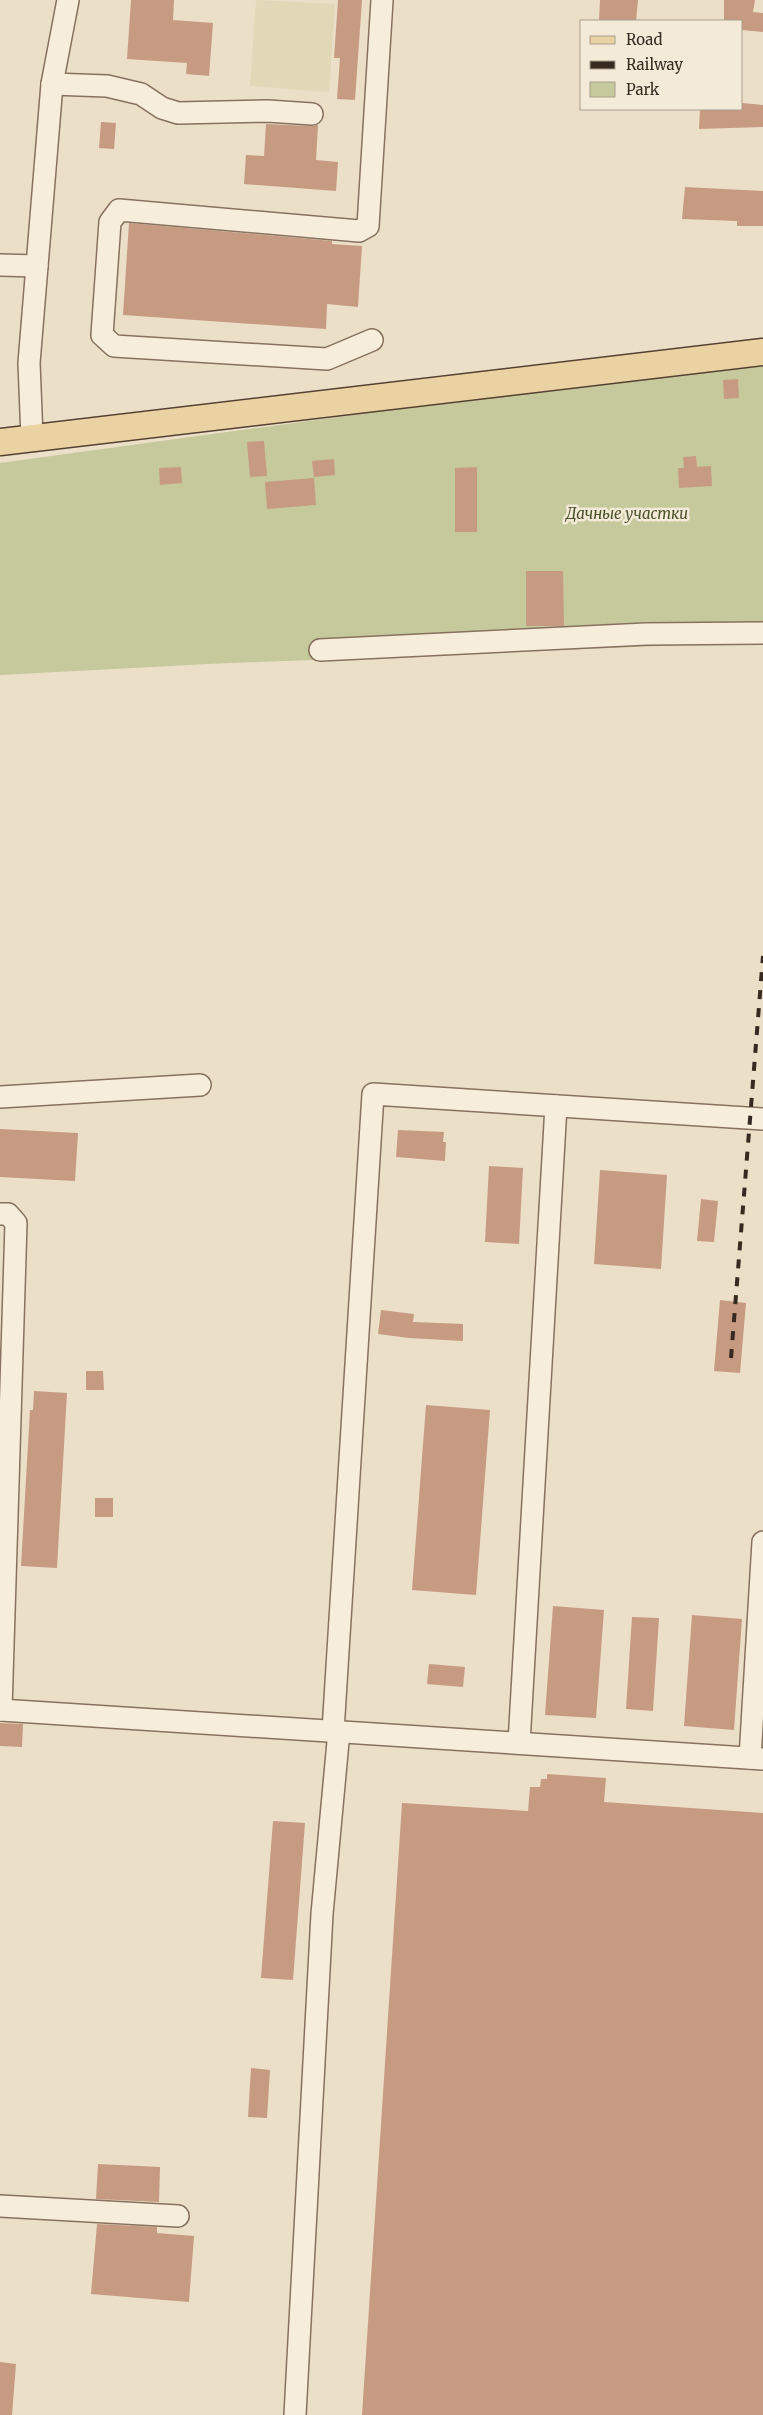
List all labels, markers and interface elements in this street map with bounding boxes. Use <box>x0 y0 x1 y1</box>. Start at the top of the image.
legend <box>580 20 743 110</box>
text: Road <box>626 30 662 49</box>
text: Railway <box>626 55 683 74</box>
text: Park <box>626 80 660 99</box>
park label: Дачные участки <box>565 504 688 523</box>

